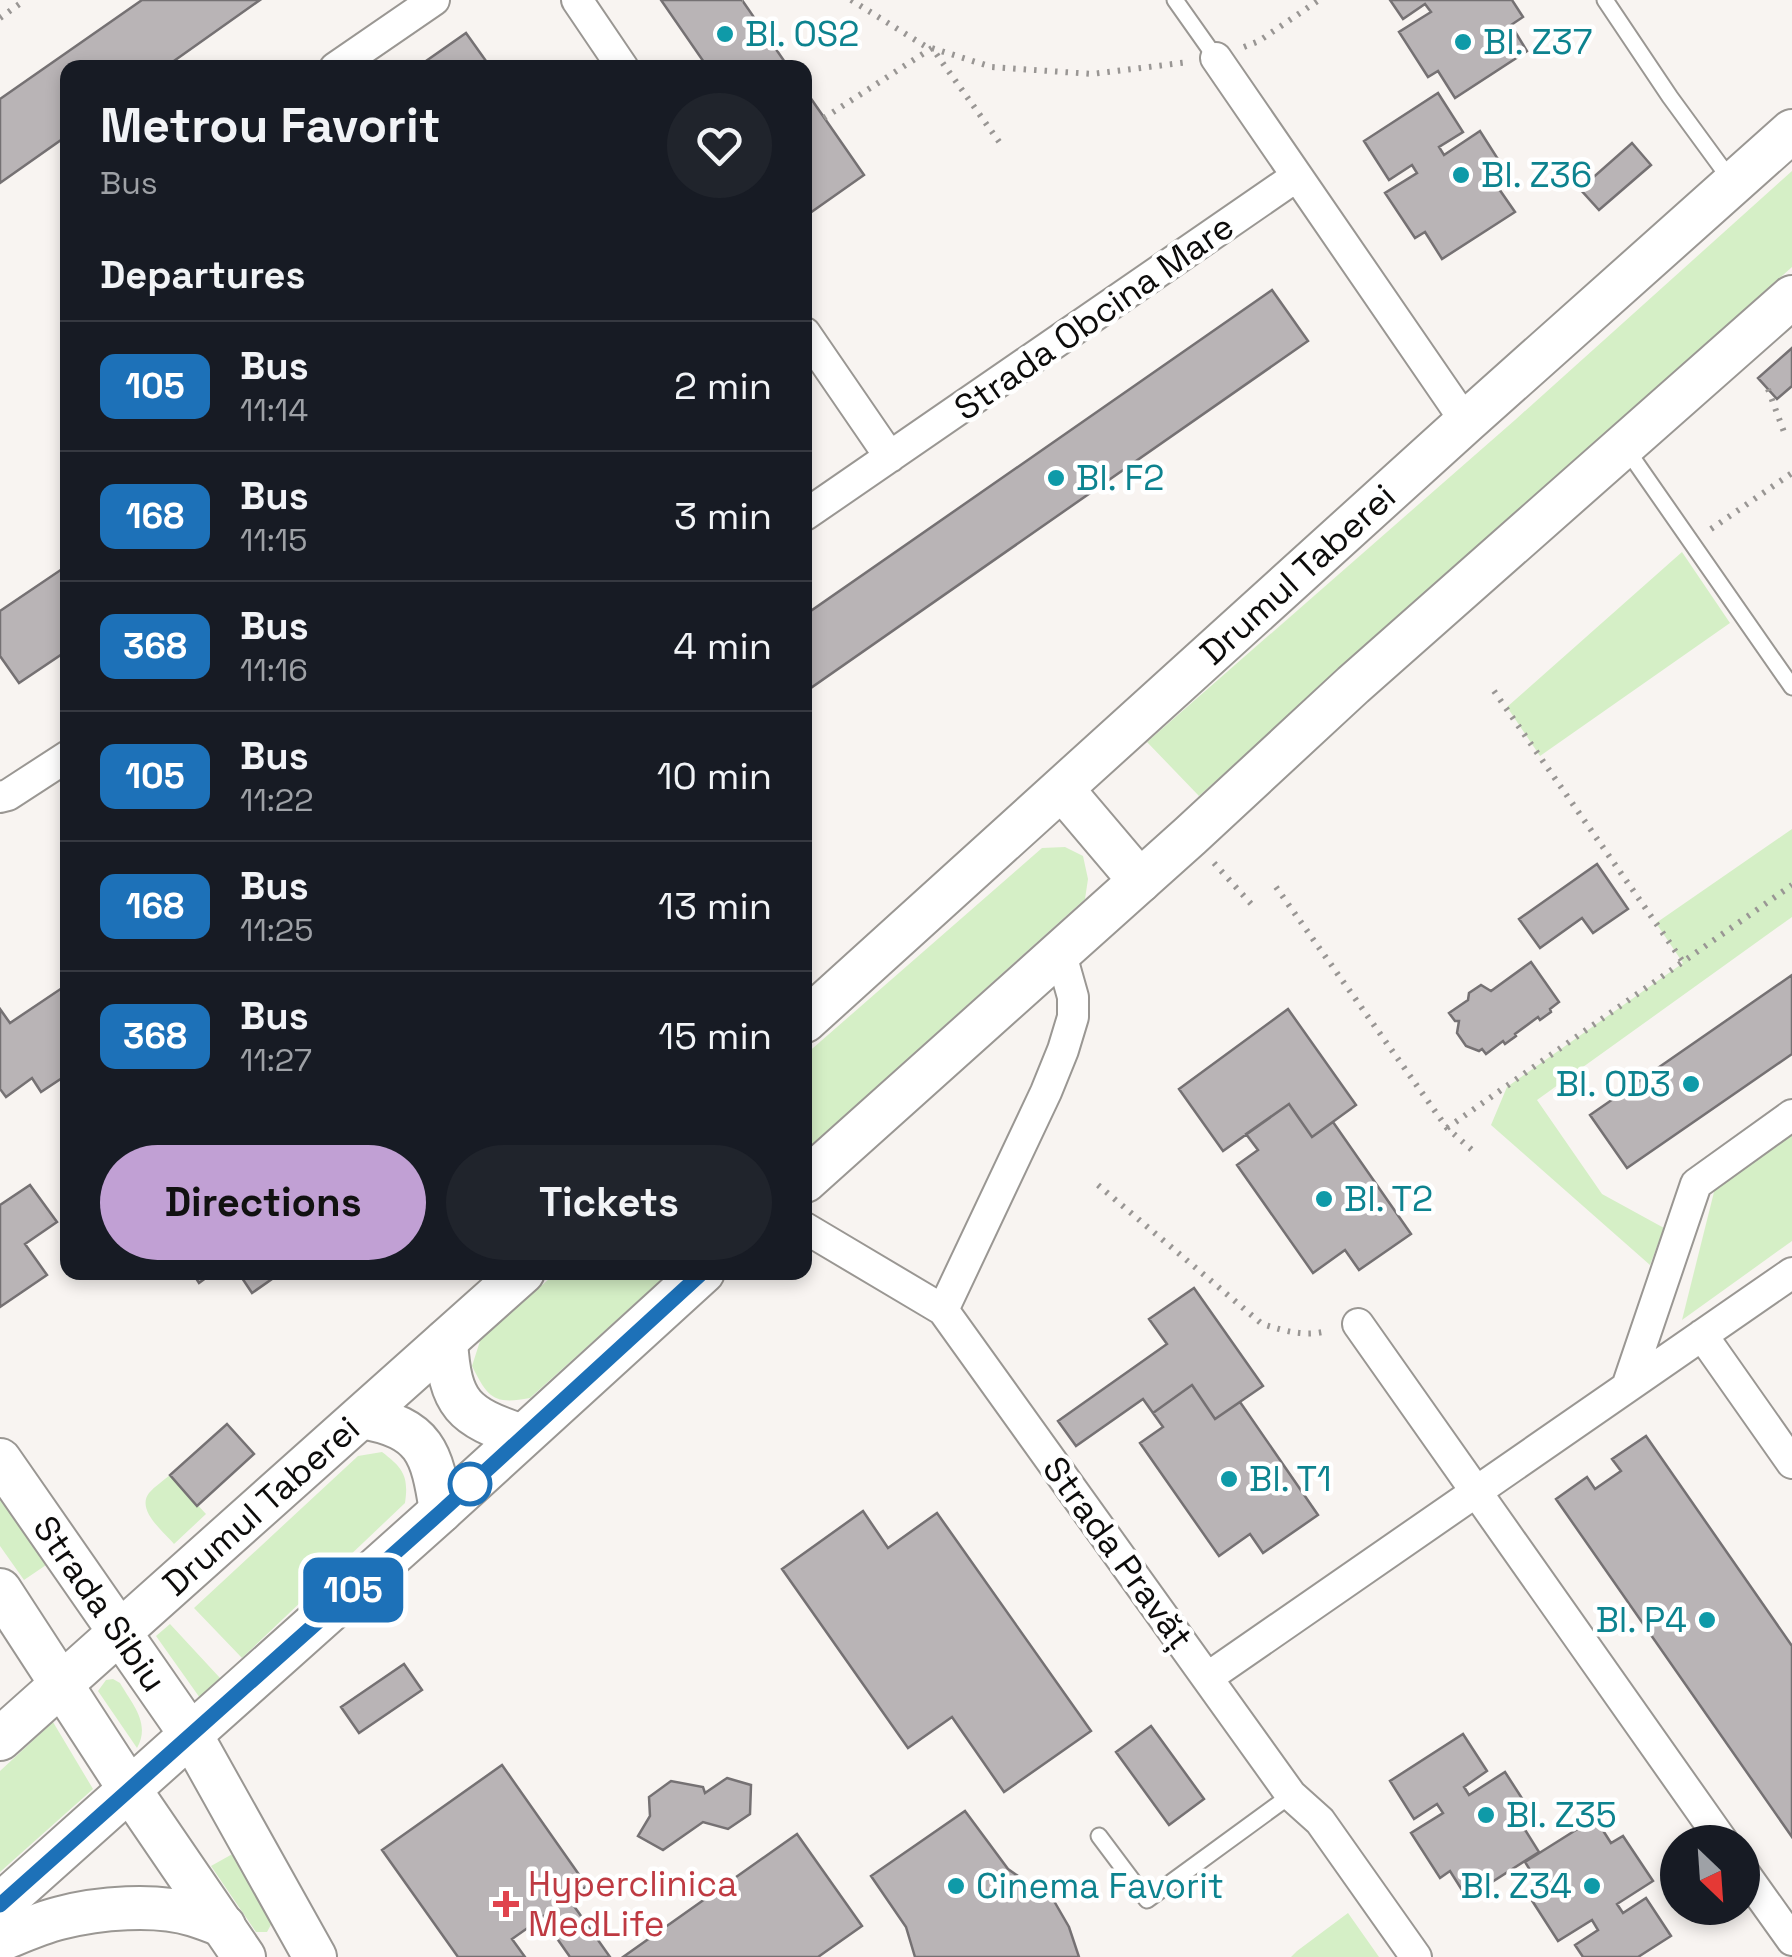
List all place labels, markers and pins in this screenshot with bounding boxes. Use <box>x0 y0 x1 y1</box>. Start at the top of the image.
place label: Bl. OS2 <box>745 12 859 56</box>
place label: Bl. Z37 <box>1483 20 1593 64</box>
marker: Bl. OS2 <box>714 23 736 45</box>
marker: Bl. Z37 <box>1452 31 1474 53</box>
place label: Bl. Z36 <box>1481 153 1592 197</box>
marker: Bl. Z36 <box>1450 164 1472 186</box>
place label: Bl. F2 <box>1076 456 1164 500</box>
marker: Bl. F2 <box>1045 467 1067 489</box>
place label: Bl. OD3 <box>1556 1062 1671 1106</box>
marker: Bl. OD3 <box>1680 1073 1702 1095</box>
place label: Bl. T2 <box>1344 1177 1433 1221</box>
marker: Bl. T2 <box>1313 1188 1335 1210</box>
place label: Bl. T1 <box>1249 1457 1332 1501</box>
unlabelled marker <box>449 1463 491 1505</box>
marker: Bl. T1 <box>1218 1468 1240 1490</box>
place label: Bl. P4 <box>1596 1598 1687 1642</box>
marker: Bl. P4 <box>1696 1609 1718 1631</box>
place label: Bl. Z35 <box>1506 1793 1617 1837</box>
marker: Bl. Z35 <box>1475 1804 1497 1826</box>
place label: Hyperclinica MedLife <box>528 1862 737 1946</box>
place label: Cinema Favorit <box>976 1864 1224 1908</box>
place label: Bl. Z34 <box>1460 1864 1572 1908</box>
marker: Cinema Favorit <box>945 1875 967 1897</box>
marker: Bl. Z34 <box>1581 1875 1603 1897</box>
marker: Hyperclinica MedLife <box>493 1891 519 1917</box>

